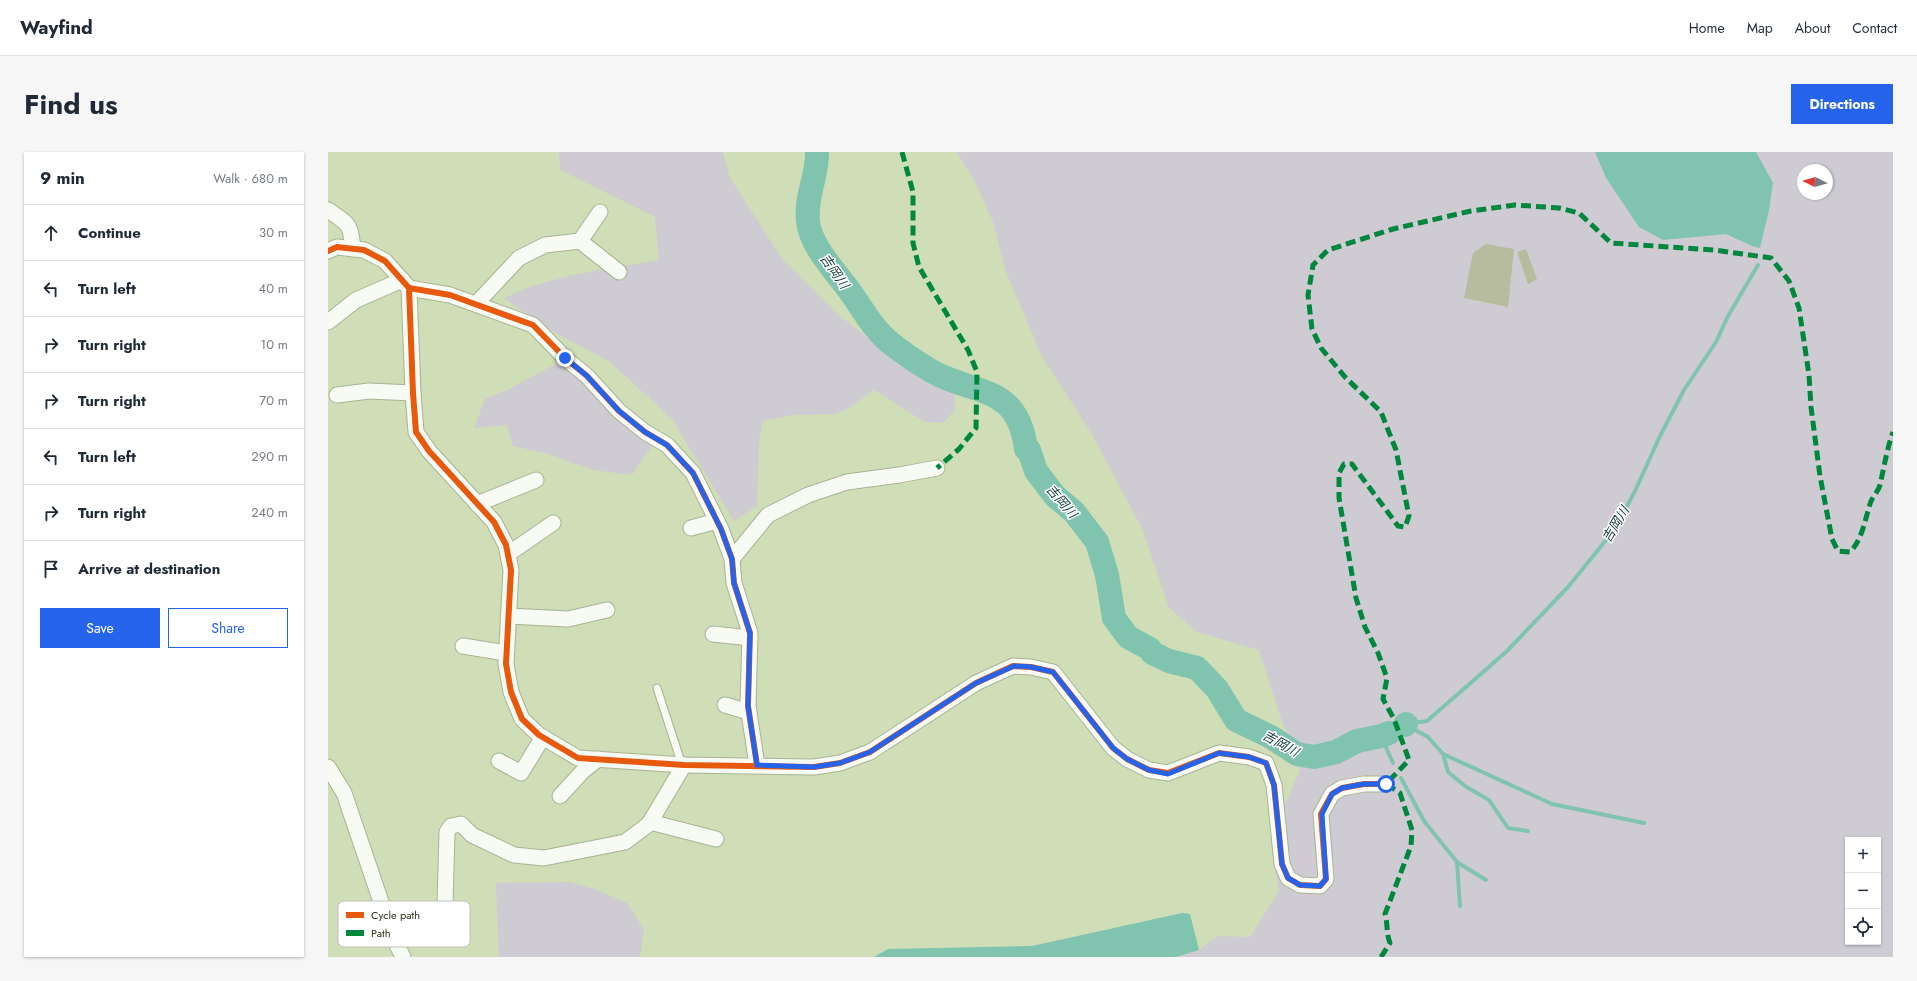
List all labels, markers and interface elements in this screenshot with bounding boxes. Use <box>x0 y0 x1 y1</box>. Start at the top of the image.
text: Wayfind <box>20 14 93 41</box>
text: Home <box>1689 18 1725 38</box>
text: Map <box>1747 18 1773 38</box>
text: About <box>1795 18 1830 38</box>
text: Contact <box>1852 18 1897 38</box>
text: Find us <box>24 84 118 125</box>
button: Directions <box>1791 84 1893 124</box>
north arrow <box>1797 164 1833 200</box>
text: 9 min <box>40 166 85 190</box>
text: Walk · 680 m <box>213 169 288 188</box>
icon: ahead <box>40 222 62 244</box>
text: Continue <box>78 222 141 244</box>
text: 30 m <box>259 223 288 242</box>
water label: 吉岡川 <box>816 250 855 294</box>
icon: left <box>40 278 62 300</box>
text: Turn left <box>78 278 136 300</box>
text: 40 m <box>259 279 288 298</box>
icon: right <box>40 334 62 356</box>
text: Turn right <box>78 334 146 356</box>
text: 10 m <box>260 335 288 354</box>
route end <box>556 349 574 367</box>
icon: right <box>40 390 62 412</box>
text: Turn right <box>78 390 146 412</box>
text: 70 m <box>259 391 288 410</box>
icon: left <box>40 446 62 468</box>
text: Turn left <box>78 446 136 468</box>
text: 290 m <box>251 447 288 466</box>
water label: 吉岡川 <box>1042 480 1083 524</box>
water label: 吉岡川 <box>1597 501 1635 546</box>
icon: right <box>40 502 62 524</box>
text: Turn right <box>78 502 146 524</box>
text: 240 m <box>251 503 288 522</box>
icon: arrive <box>40 558 62 580</box>
text: Arrive at destination <box>78 558 220 580</box>
button: Save <box>40 608 160 648</box>
button: Share <box>168 608 288 648</box>
water label: 吉岡川 <box>1259 726 1304 762</box>
route start <box>1377 775 1395 793</box>
map controls <box>1845 837 1881 945</box>
button: + <box>1845 837 1881 873</box>
button: − <box>1845 873 1881 909</box>
legend <box>338 901 470 947</box>
text: Cycle path <box>371 907 420 923</box>
button: locate <box>1845 909 1881 945</box>
text: Path <box>371 925 390 941</box>

